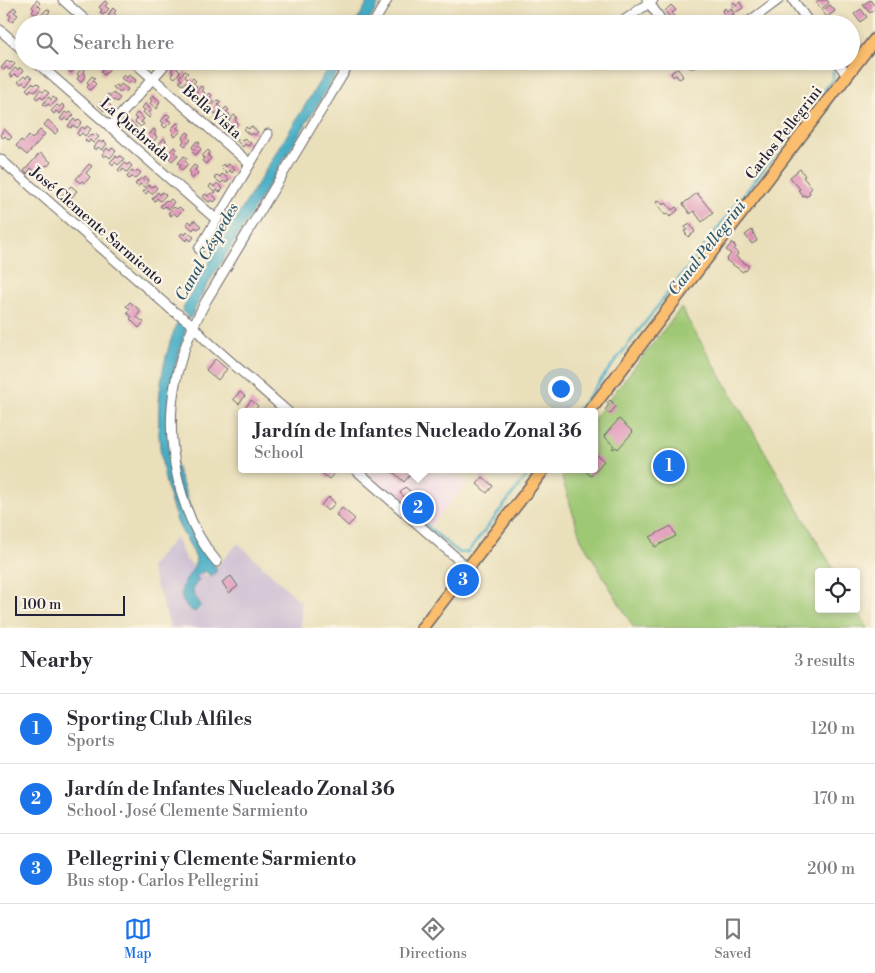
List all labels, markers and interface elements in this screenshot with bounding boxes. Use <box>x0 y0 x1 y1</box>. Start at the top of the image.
search box <box>15 15 860 70</box>
icon: search <box>33 29 61 57</box>
text: Search here <box>73 31 174 55</box>
street label: Bella Vista <box>178 80 246 143</box>
street label: Carlos Pellegrini <box>741 82 827 184</box>
street label: La Quebrada <box>96 94 174 166</box>
street label: José Clemente Sarmiento <box>25 162 168 289</box>
water label: Canal Pellegrini <box>664 197 750 299</box>
water label: Canal Céspedes <box>171 199 243 305</box>
your location <box>548 376 574 402</box>
popup <box>238 408 598 473</box>
text: Jardín de Infantes Nucleado Zonal 36 <box>254 419 582 443</box>
text: School <box>254 443 304 463</box>
pin: 1 <box>653 447 685 485</box>
pin: 2 <box>402 489 434 527</box>
pin: 3 <box>447 561 479 599</box>
map controls <box>815 568 860 613</box>
button: locate <box>815 568 860 613</box>
scale bar <box>15 593 125 616</box>
text: 100 m <box>22 596 61 614</box>
text: Nearby <box>20 648 93 674</box>
text: 3 results <box>794 651 855 671</box>
text: Sporting Club Alfiles <box>67 707 252 731</box>
text: 1 <box>32 719 40 739</box>
text: 120 m <box>811 719 855 739</box>
text: Sports <box>67 731 114 751</box>
text: Jardín de Infantes Nucleado Zonal 36 <box>67 777 395 801</box>
text: 2 <box>31 789 41 809</box>
text: 170 m <box>813 789 855 809</box>
text: School · José Clemente Sarmiento <box>67 801 308 821</box>
text: Pellegrini y Clemente Sarmiento <box>67 847 356 871</box>
text: 3 <box>31 859 41 879</box>
text: 200 m <box>807 859 855 879</box>
text: Bus stop · Carlos Pellegrini <box>67 871 259 891</box>
tab: Map <box>124 915 152 963</box>
tab: Directions <box>399 915 467 963</box>
tab: Saved <box>714 915 751 963</box>

